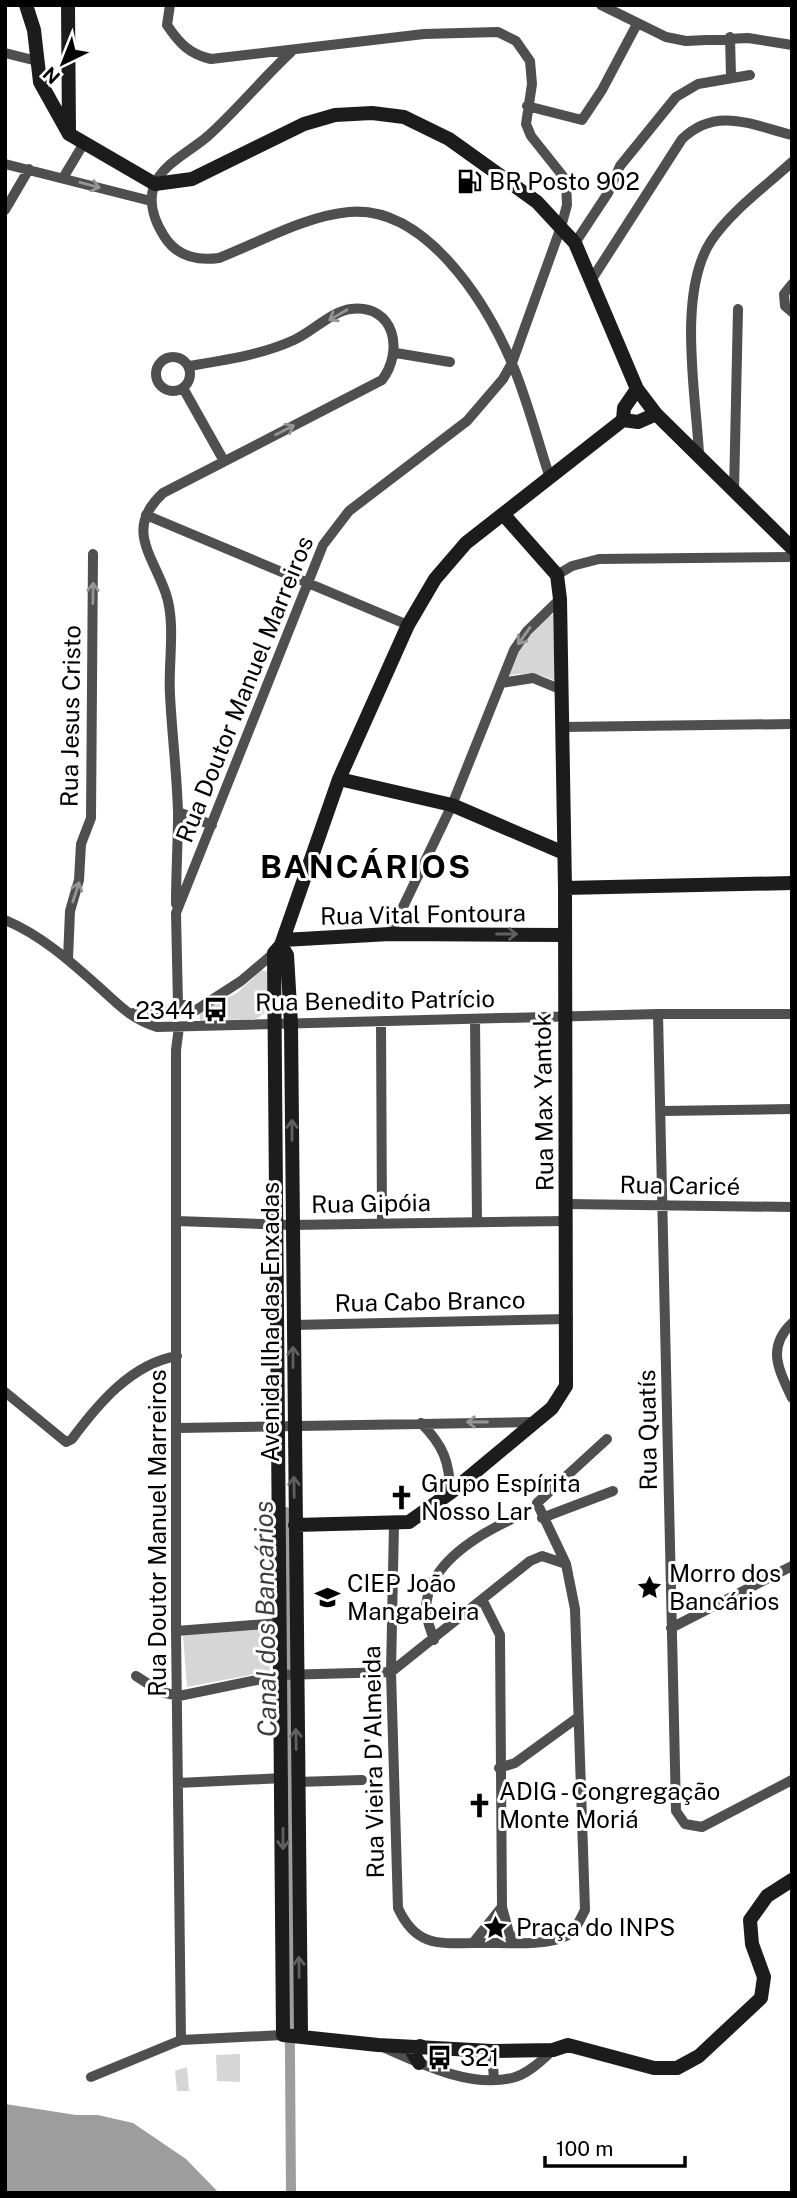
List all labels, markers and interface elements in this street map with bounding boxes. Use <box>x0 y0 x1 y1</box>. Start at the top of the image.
north arrow <box>28 28 98 98</box>
text: N <box>38 62 64 89</box>
fuel station icon: BR Posto 902 <box>455 167 483 195</box>
place label: BR Posto 902 <box>489 167 640 195</box>
one-way arrow <box>78 179 101 192</box>
one-way arrow <box>328 309 349 322</box>
one-way arrow <box>274 423 295 437</box>
street label: Rua Doutor Manuel Marreiros <box>170 532 318 846</box>
one-way arrow <box>86 582 99 605</box>
street label: Rua Jesus Cristo <box>54 625 86 807</box>
one-way arrow <box>517 626 531 645</box>
district label: BANCÁRIOS <box>260 848 472 885</box>
one-way arrow <box>70 881 83 903</box>
street label: Rua Vital Fontoura <box>320 898 526 930</box>
one-way arrow <box>495 927 518 941</box>
street label: Rua Benedito Patrício <box>255 984 495 1016</box>
place label: 2344 <box>135 996 195 1024</box>
bus stop icon: 2344 <box>201 996 229 1024</box>
street label: Rua Max Yantok <box>527 1013 559 1191</box>
one-way arrow <box>285 1118 299 1141</box>
street label: Rua Caricé <box>619 1170 741 1200</box>
street label: Avenida Ilha das Enxadas <box>256 1182 284 1462</box>
street label: Rua Gipóia <box>311 1188 431 1218</box>
street label: Rua Cabo Branco <box>334 1285 526 1317</box>
one-way arrow <box>286 1346 300 1369</box>
street label: Rua Doutor Manuel Marreiros <box>143 1369 171 1697</box>
street label: Rua Quatís <box>632 1369 662 1491</box>
one-way arrow <box>466 1415 489 1429</box>
place label: Grupo Espírita Nosso Lar <box>421 1469 581 1525</box>
one-way arrow <box>287 1476 301 1499</box>
church icon: Grupo Espírita Nosso Lar <box>387 1483 415 1511</box>
water label: Canal dos Bancários <box>247 1500 283 1738</box>
place label: Morro dos Bancários <box>669 1559 781 1615</box>
place label: CIEP João Mangabeira <box>347 1569 479 1625</box>
place icon: Morro dos Bancários <box>635 1573 663 1601</box>
school or university icon: CIEP João Mangabeira <box>313 1583 341 1611</box>
street label: Rua Vieira D'Almeida <box>357 1645 389 1879</box>
one-way arrow <box>289 1728 303 1751</box>
place label: ADIG - Congregação Monte Moriá <box>499 1777 720 1833</box>
church icon: ADIG - Congregação Monte Moriá <box>465 1791 493 1819</box>
one-way arrow <box>276 1827 290 1850</box>
place icon: Praça do INPS <box>482 1913 510 1941</box>
place label: Praça do INPS <box>516 1913 675 1941</box>
one-way arrow <box>292 1956 306 1979</box>
bus stop icon: 321 <box>426 2043 454 2071</box>
place label: 321 <box>460 2043 499 2071</box>
scale bar <box>545 2124 685 2168</box>
text: 100 m <box>556 2136 613 2161</box>

